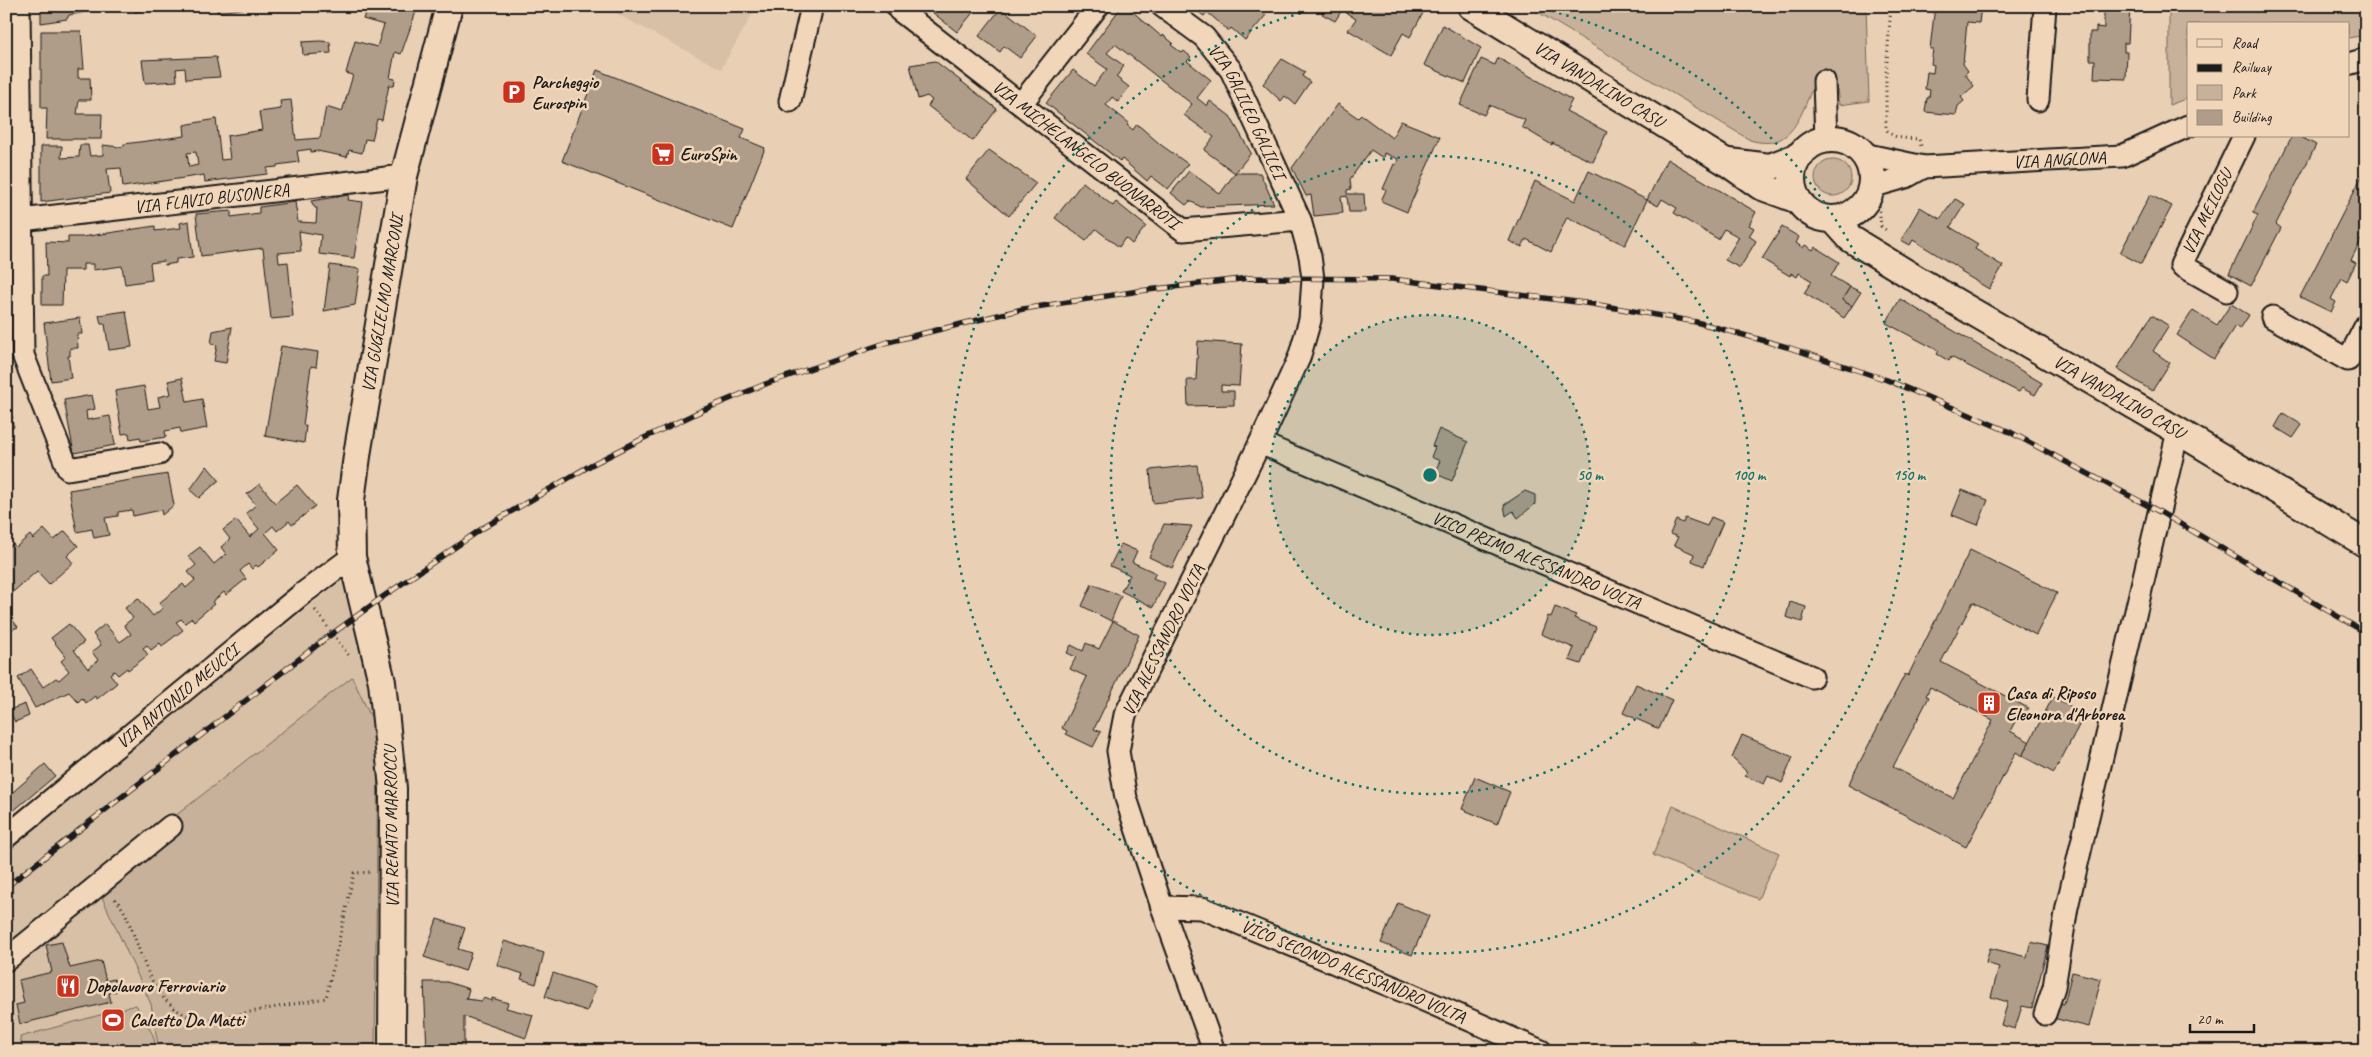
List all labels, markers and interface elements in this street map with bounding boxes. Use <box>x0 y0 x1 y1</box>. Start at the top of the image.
legend <box>2187 22 2350 138</box>
text: Road <box>2232 34 2259 53</box>
street label: VIA VANDALINO CASU <box>1530 36 1671 134</box>
street label: VIA GALILEO GALILEI <box>1203 40 1292 186</box>
text: Railway <box>2232 58 2273 77</box>
place label: Parcheggio Eurospin <box>532 71 600 114</box>
street label: VIA MICHELANGELO BUONARROTI <box>988 76 1187 236</box>
parking icon: Parcheggio Eurospin <box>501 79 527 105</box>
text: Park <box>2232 84 2257 103</box>
text: Building <box>2232 108 2272 127</box>
supermarket icon: EuroSpin <box>650 141 676 167</box>
place label: EuroSpin <box>680 143 739 165</box>
street label: VIA ANGLONA <box>2012 146 2107 173</box>
street label: VIA MEILOGU <box>2177 163 2238 258</box>
street label: VIA FLAVIO BUSONERA <box>133 178 291 218</box>
street label: VIA GUGLIELMO MARCONI <box>357 210 409 394</box>
street label: VIA VANDALINO CASU <box>2050 350 2191 445</box>
centre of rings <box>1421 466 1439 484</box>
text: 50 m <box>1577 466 1604 485</box>
text: 100 m <box>1733 466 1767 485</box>
text: 150 m <box>1893 466 1927 485</box>
street label: VICO PRIMO ALESSANDRO VOLTA <box>1429 506 1644 614</box>
street label: VIA ALESSANDRO VOLTA <box>1117 560 1209 719</box>
street label: VIA ANTONIO MEUCCI <box>112 637 246 753</box>
place label: Casa di Riposo Eleonora d'Arborea <box>2006 682 2126 725</box>
building icon: Casa di Riposo Eleonora d'Arborea <box>1976 690 2002 716</box>
street label: VIA RENATO MARROCCU <box>379 743 403 908</box>
street label: VICO SECONDO ALESSANDRO VOLTA <box>1238 914 1470 1028</box>
restaurant icon: Dopolavoro Ferroviario <box>55 973 81 999</box>
place label: Dopolavoro Ferroviario <box>86 975 226 997</box>
scale bar <box>2190 1002 2253 1034</box>
sports icon: Calcetto Da Matti <box>100 1007 126 1033</box>
place label: Calcetto Da Matti <box>130 1009 246 1031</box>
text: 20 m <box>2197 1010 2224 1029</box>

